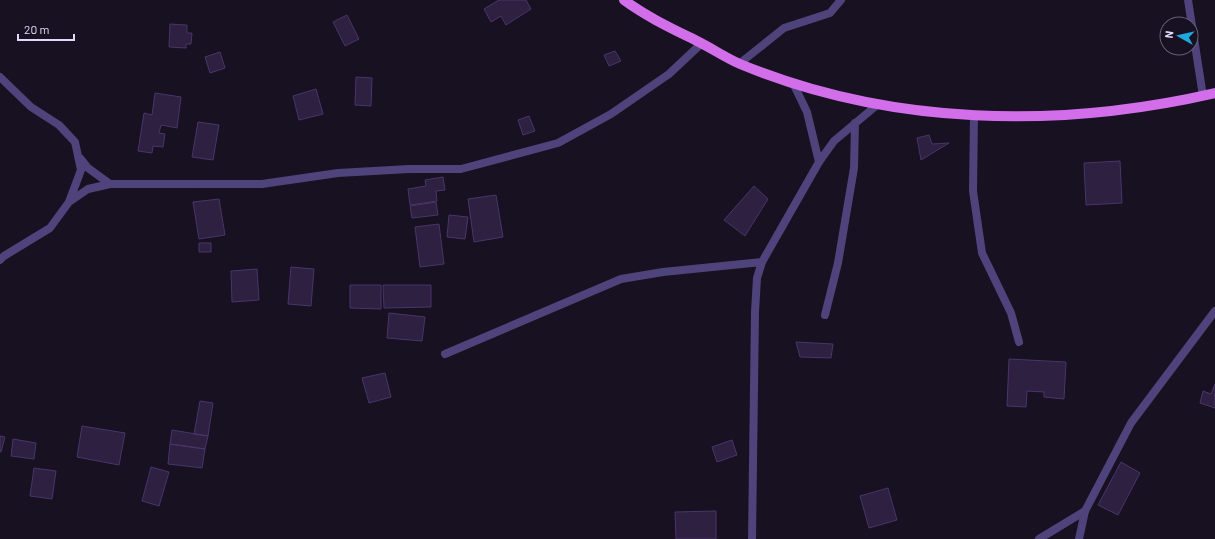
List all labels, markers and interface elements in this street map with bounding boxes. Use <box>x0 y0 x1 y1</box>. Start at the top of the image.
scale bar <box>18 16 74 42</box>
north arrow <box>1159 16 1199 56</box>
text: 20 m <box>24 22 50 36</box>
text: N <box>1162 30 1176 39</box>

